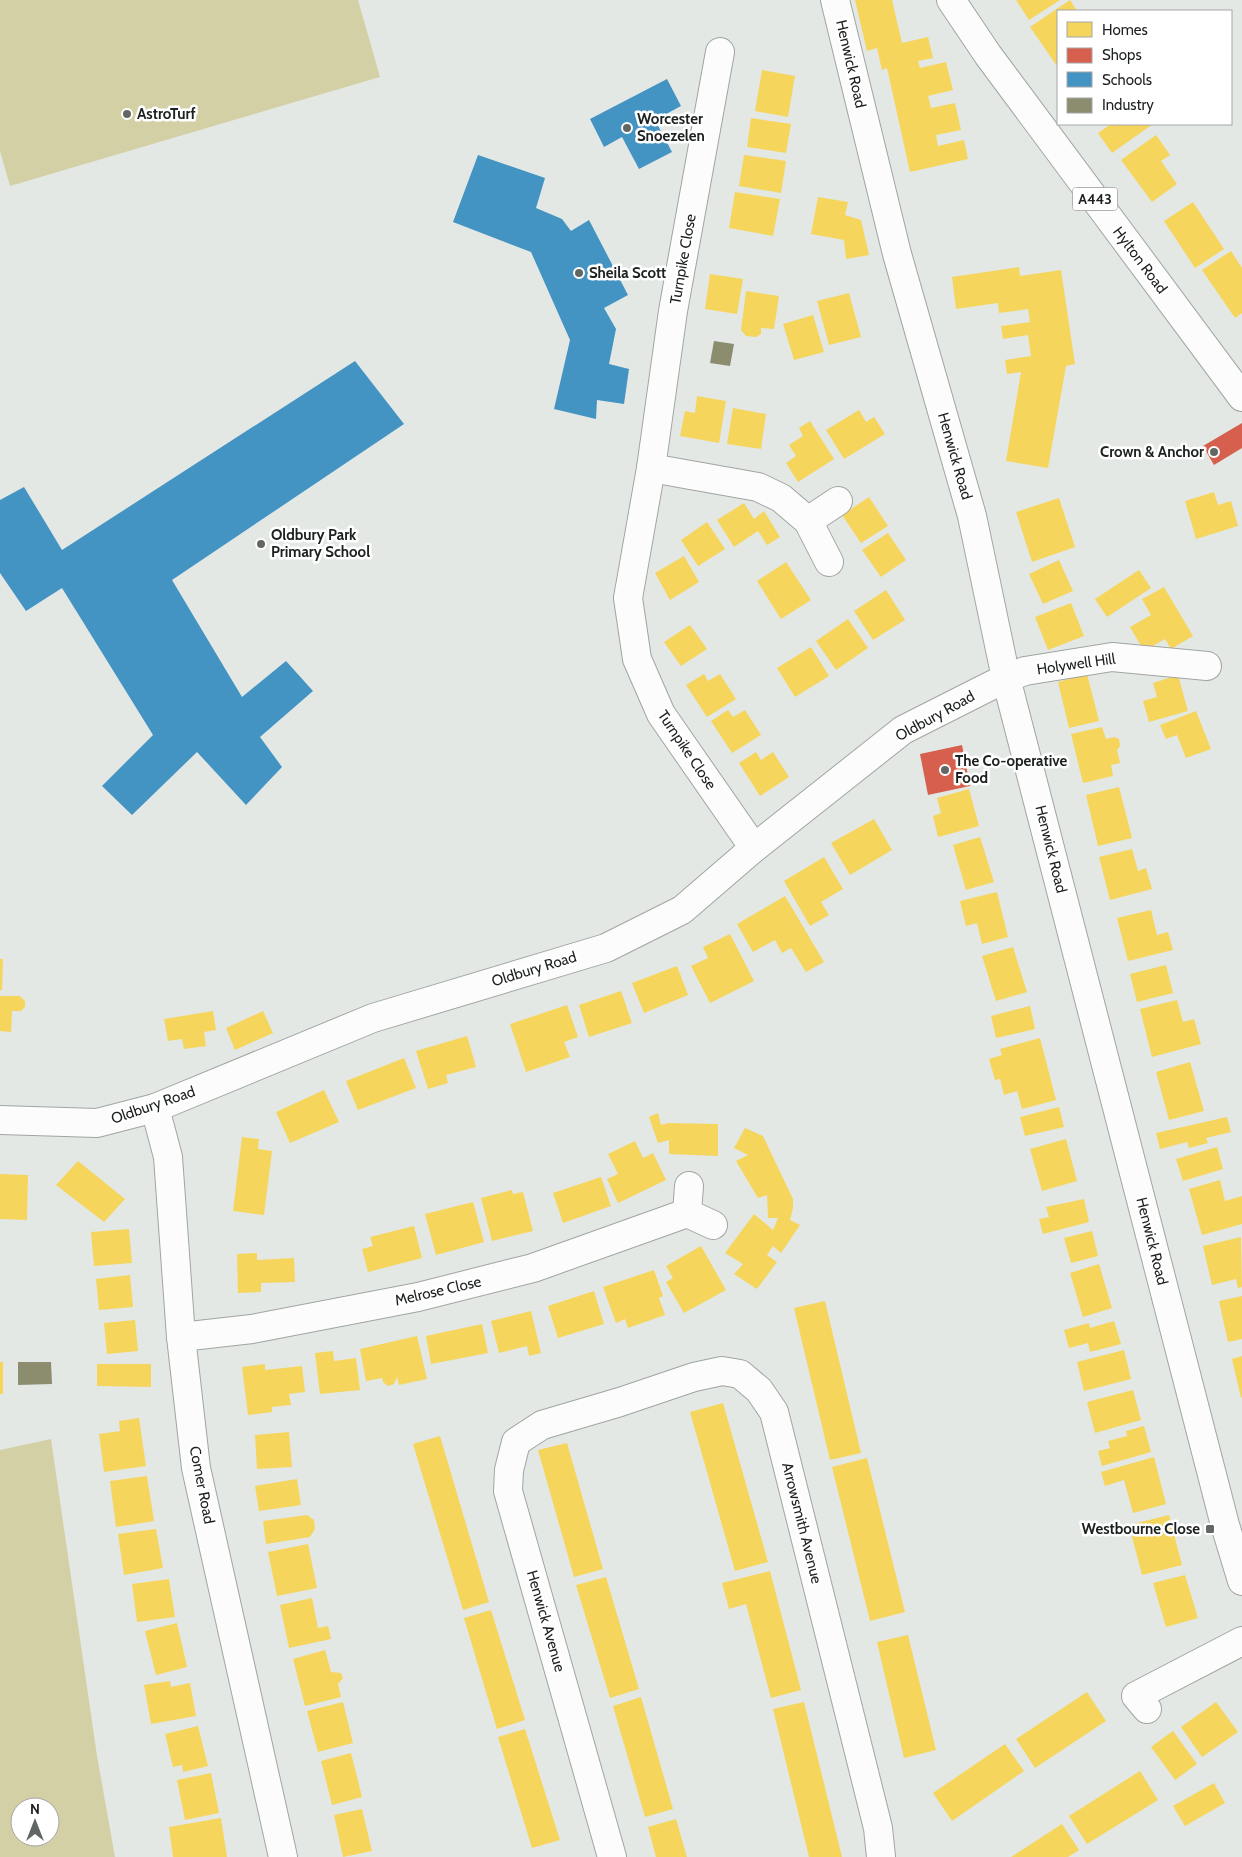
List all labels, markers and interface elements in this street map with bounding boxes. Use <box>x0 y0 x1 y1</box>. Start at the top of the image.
legend <box>1057 10 1232 125</box>
street label: Henwick Road <box>832 18 870 110</box>
text: Homes <box>1102 21 1148 39</box>
text: Shops <box>1102 46 1142 64</box>
text: Schools <box>1102 71 1152 89</box>
text: Industry <box>1102 96 1154 114</box>
place label: AstroTurf <box>137 105 196 123</box>
marker: AstroTurf <box>121 108 133 120</box>
place label: Worcester Snoezelen <box>637 110 705 145</box>
marker: Worcester Snoezelen <box>621 122 633 134</box>
road number: A443 <box>1072 188 1118 210</box>
street label: Turnpike Close <box>666 212 700 306</box>
street label: Hylton Road <box>1109 223 1171 297</box>
place label: Sheila Scott <box>589 264 666 282</box>
marker: Sheila Scott <box>573 267 585 279</box>
street label: Henwick Road <box>934 410 976 502</box>
place label: Crown & Anchor <box>1100 443 1204 461</box>
marker: Crown & Anchor <box>1208 446 1220 458</box>
place label: Oldbury Park Primary School <box>271 526 370 561</box>
marker: Oldbury Park Primary School <box>255 538 267 550</box>
street label: Holywell Hill <box>1035 650 1117 678</box>
street label: Oldbury Road <box>892 687 978 745</box>
street label: Turnpike Close <box>654 707 720 793</box>
place label: The Co-operative Food <box>955 752 1068 787</box>
marker: The Co-operative Food <box>939 764 951 776</box>
street label: Henwick Road <box>1031 803 1071 895</box>
street label: Oldbury Road <box>489 948 579 990</box>
street label: Oldbury Road <box>109 1082 197 1128</box>
street label: Henwick Road <box>1132 1195 1172 1287</box>
street label: Melrose Close <box>393 1272 483 1310</box>
street label: Comer Road <box>186 1445 218 1525</box>
street label: Arrowsmith Avenue <box>778 1461 826 1586</box>
place label: Westbourne Close <box>1082 1520 1200 1538</box>
marker: Westbourne Close <box>1204 1523 1216 1535</box>
street label: Henwick Avenue <box>523 1568 569 1674</box>
north arrow <box>10 1797 60 1847</box>
text: N <box>30 1800 40 1818</box>

